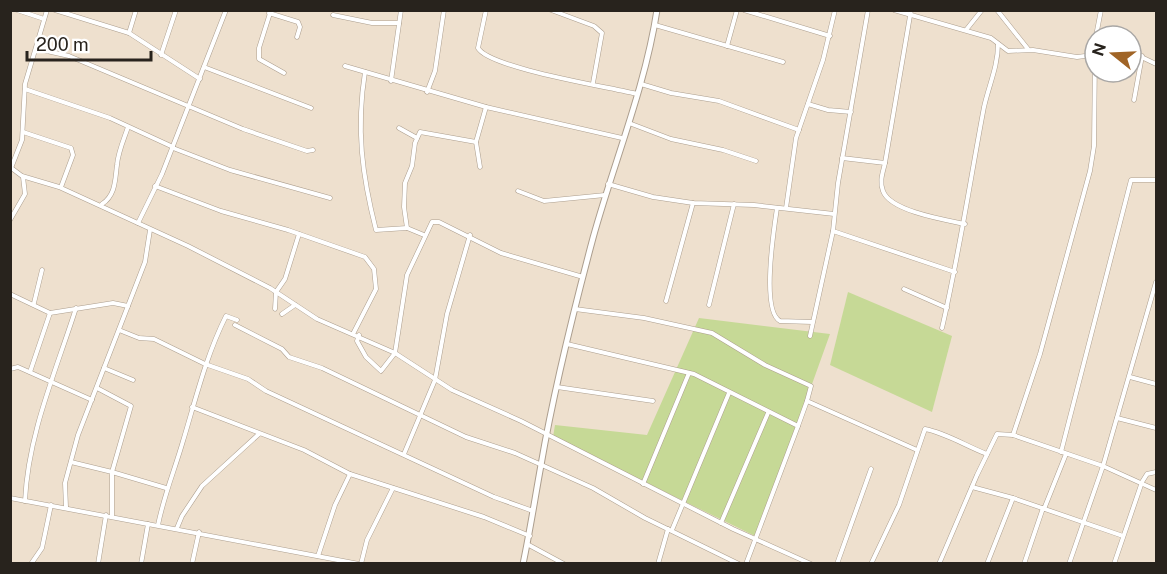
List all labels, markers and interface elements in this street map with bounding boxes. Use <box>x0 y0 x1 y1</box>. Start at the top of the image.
scale bar <box>27 24 152 62</box>
north arrow <box>1083 24 1143 84</box>
text: 200 m <box>36 34 89 55</box>
text: N <box>1088 41 1110 58</box>

